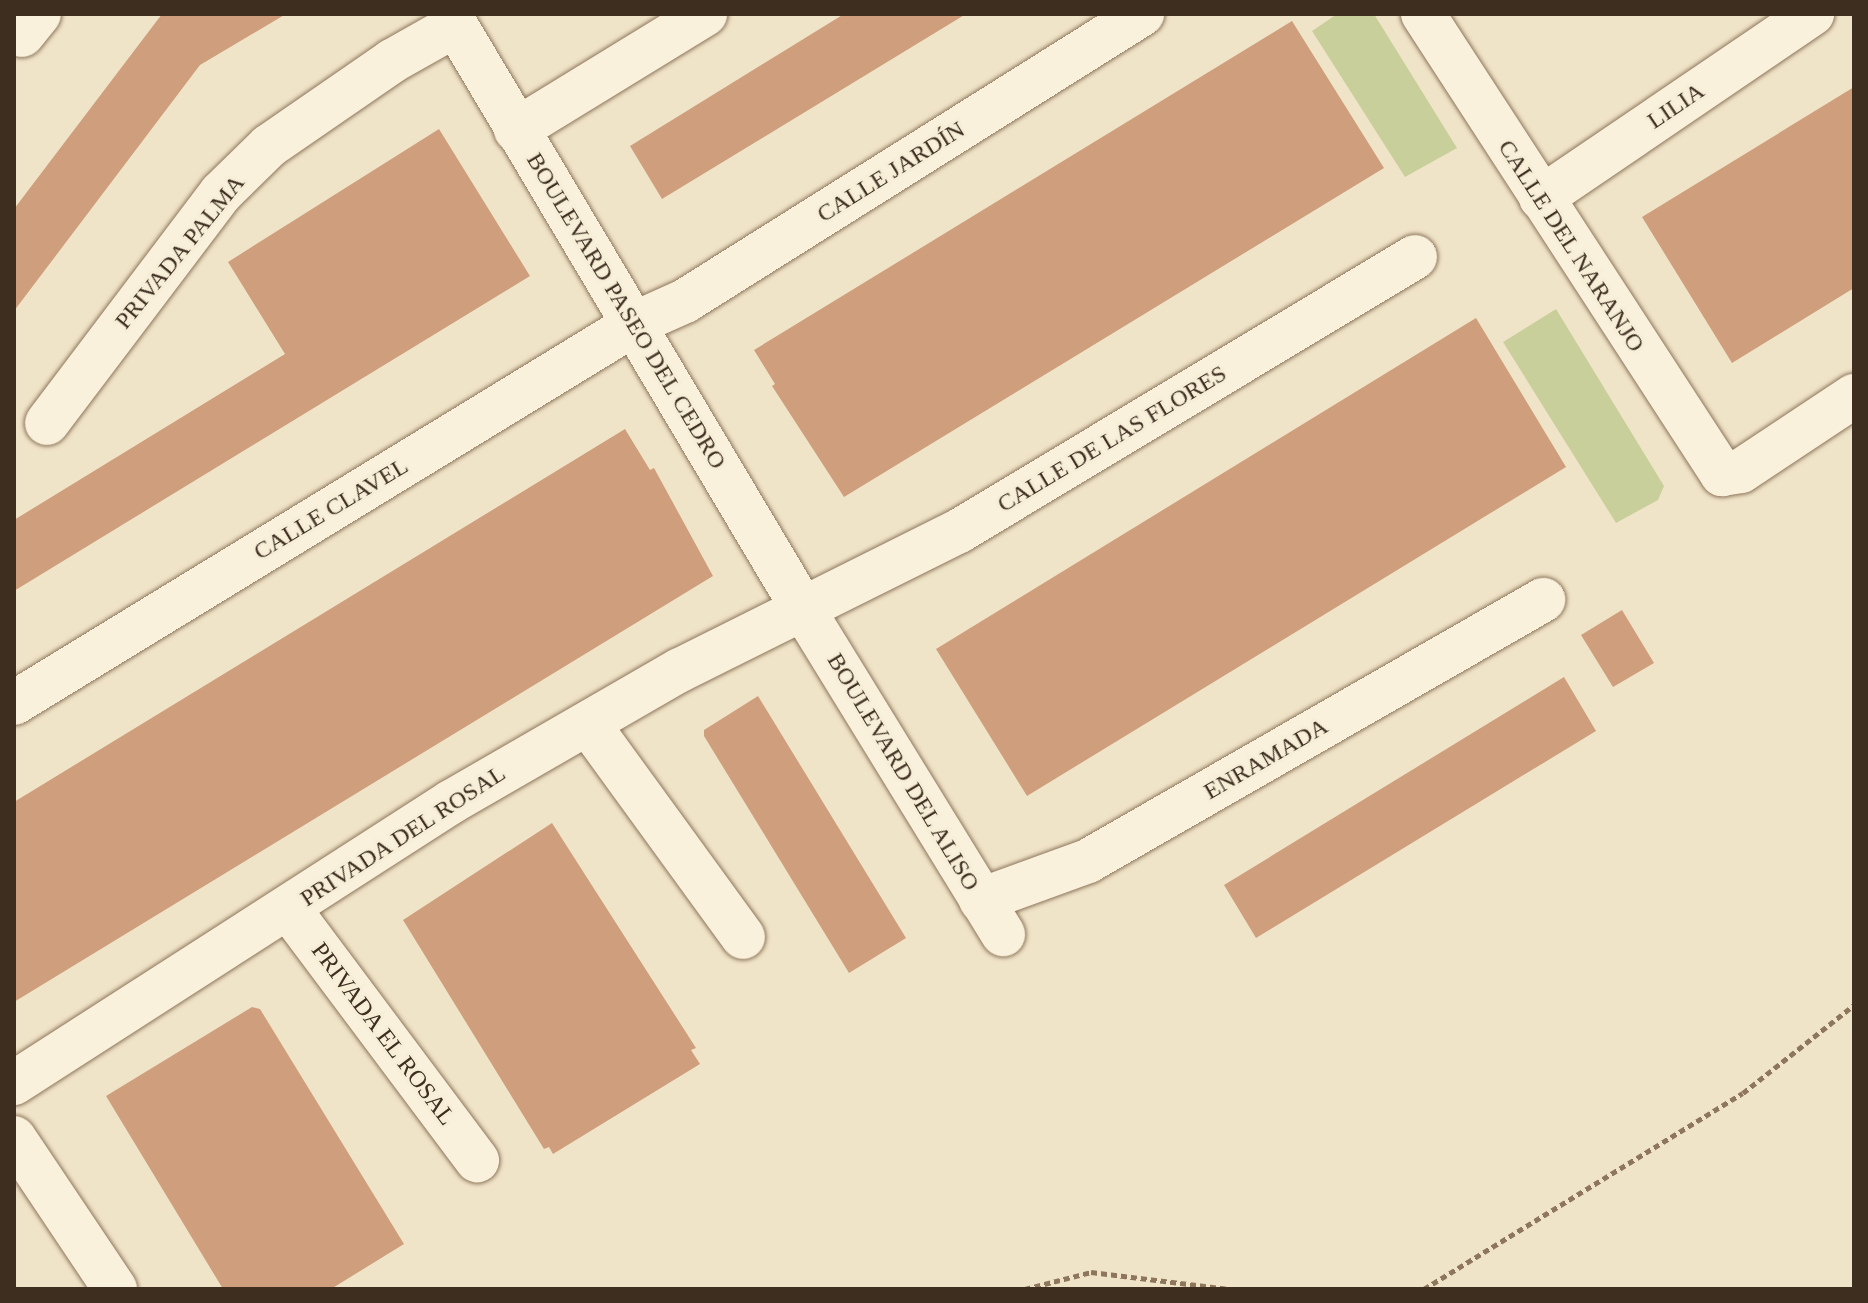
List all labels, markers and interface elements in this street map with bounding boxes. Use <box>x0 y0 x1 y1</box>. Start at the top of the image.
street label: LILIA <box>1642 77 1710 135</box>
street label: CALLE JARDÍN <box>812 115 970 229</box>
street label: CALLE DEL NARANJO <box>1491 134 1651 358</box>
street label: BOULEVARD PASEO DEL CEDRO <box>520 147 732 475</box>
street label: PRIVADA PALMA <box>109 169 251 335</box>
street label: CALLE DE LAS FLORES <box>992 359 1232 519</box>
street label: CALLE CLAVEL <box>249 452 413 566</box>
street label: BOULEVARD DEL ALISO <box>820 647 986 897</box>
street label: ENRAMADA <box>1199 712 1333 806</box>
street label: PRIVADA DEL ROSAL <box>294 758 512 914</box>
street label: PRIVADA EL ROSAL <box>304 936 462 1132</box>

